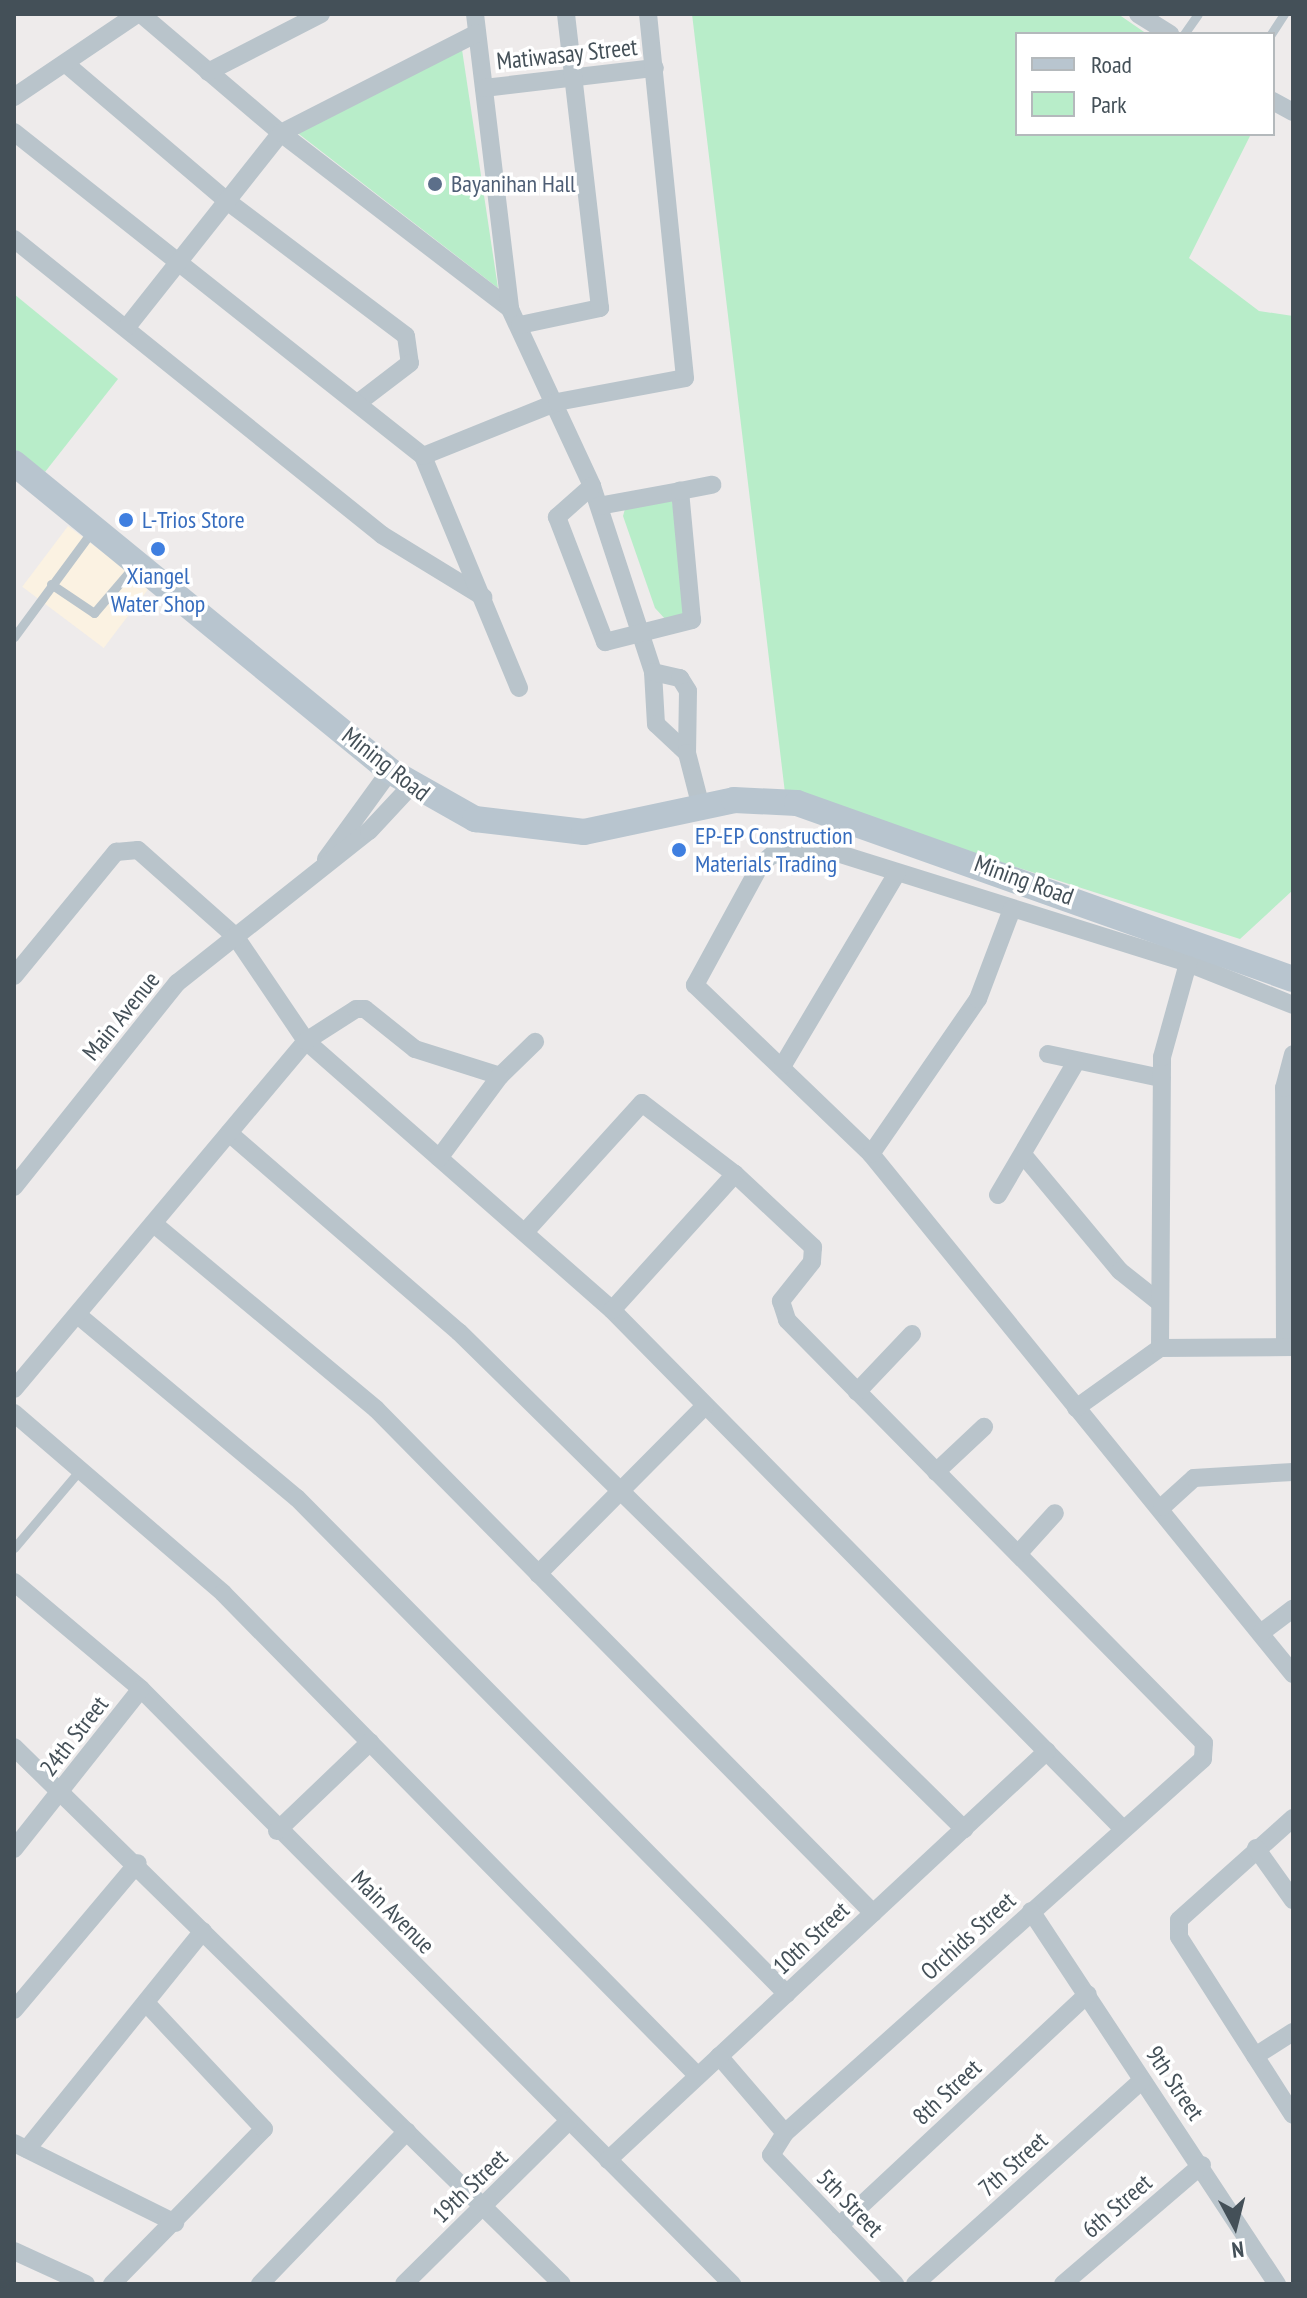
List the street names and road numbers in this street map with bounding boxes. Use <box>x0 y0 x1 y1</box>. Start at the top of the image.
street label: Matiwasay Street <box>495 32 639 76</box>
street label: Mining Road <box>336 721 436 807</box>
street label: Mining Road <box>971 849 1077 911</box>
street label: Main Avenue <box>76 966 166 1066</box>
street label: 24th Street <box>34 1690 114 1782</box>
street label: Main Avenue <box>345 1864 441 1960</box>
street label: Orchids Street <box>915 1886 1021 1986</box>
street label: 10th Street <box>767 1896 855 1980</box>
street label: 9th Street <box>1140 2041 1210 2125</box>
street label: 8th Street <box>907 2053 987 2131</box>
street label: 7th Street <box>973 2126 1053 2202</box>
street label: 19th Street <box>426 2143 514 2229</box>
street label: 5th Street <box>811 2163 889 2243</box>
street label: 6th Street <box>1076 2168 1158 2244</box>

